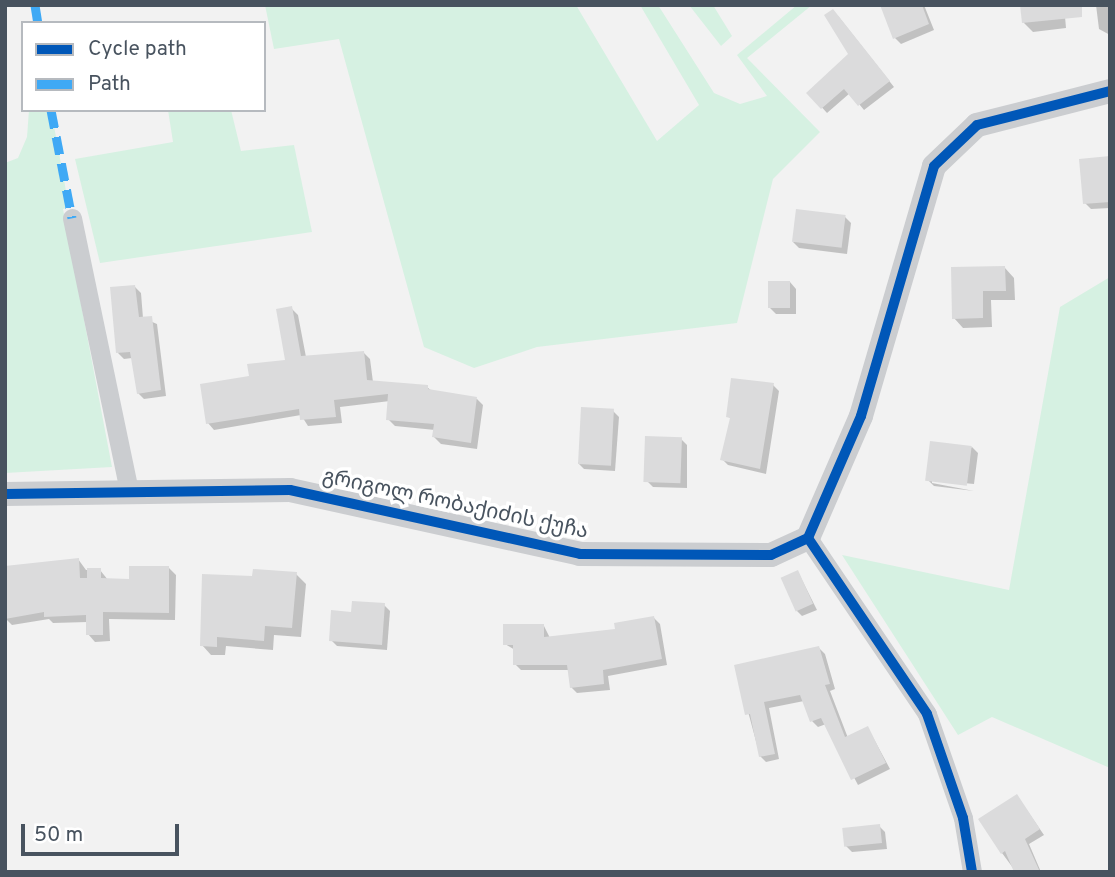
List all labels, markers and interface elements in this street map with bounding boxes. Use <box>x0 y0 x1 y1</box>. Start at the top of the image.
legend <box>21 21 266 112</box>
text: Cycle path <box>88 36 187 63</box>
text: Path <box>88 71 131 98</box>
street label: გრიგოლ რობაქიძის ქუჩა <box>320 465 590 545</box>
scale bar <box>24 810 182 854</box>
text: 50 m <box>34 822 83 849</box>

